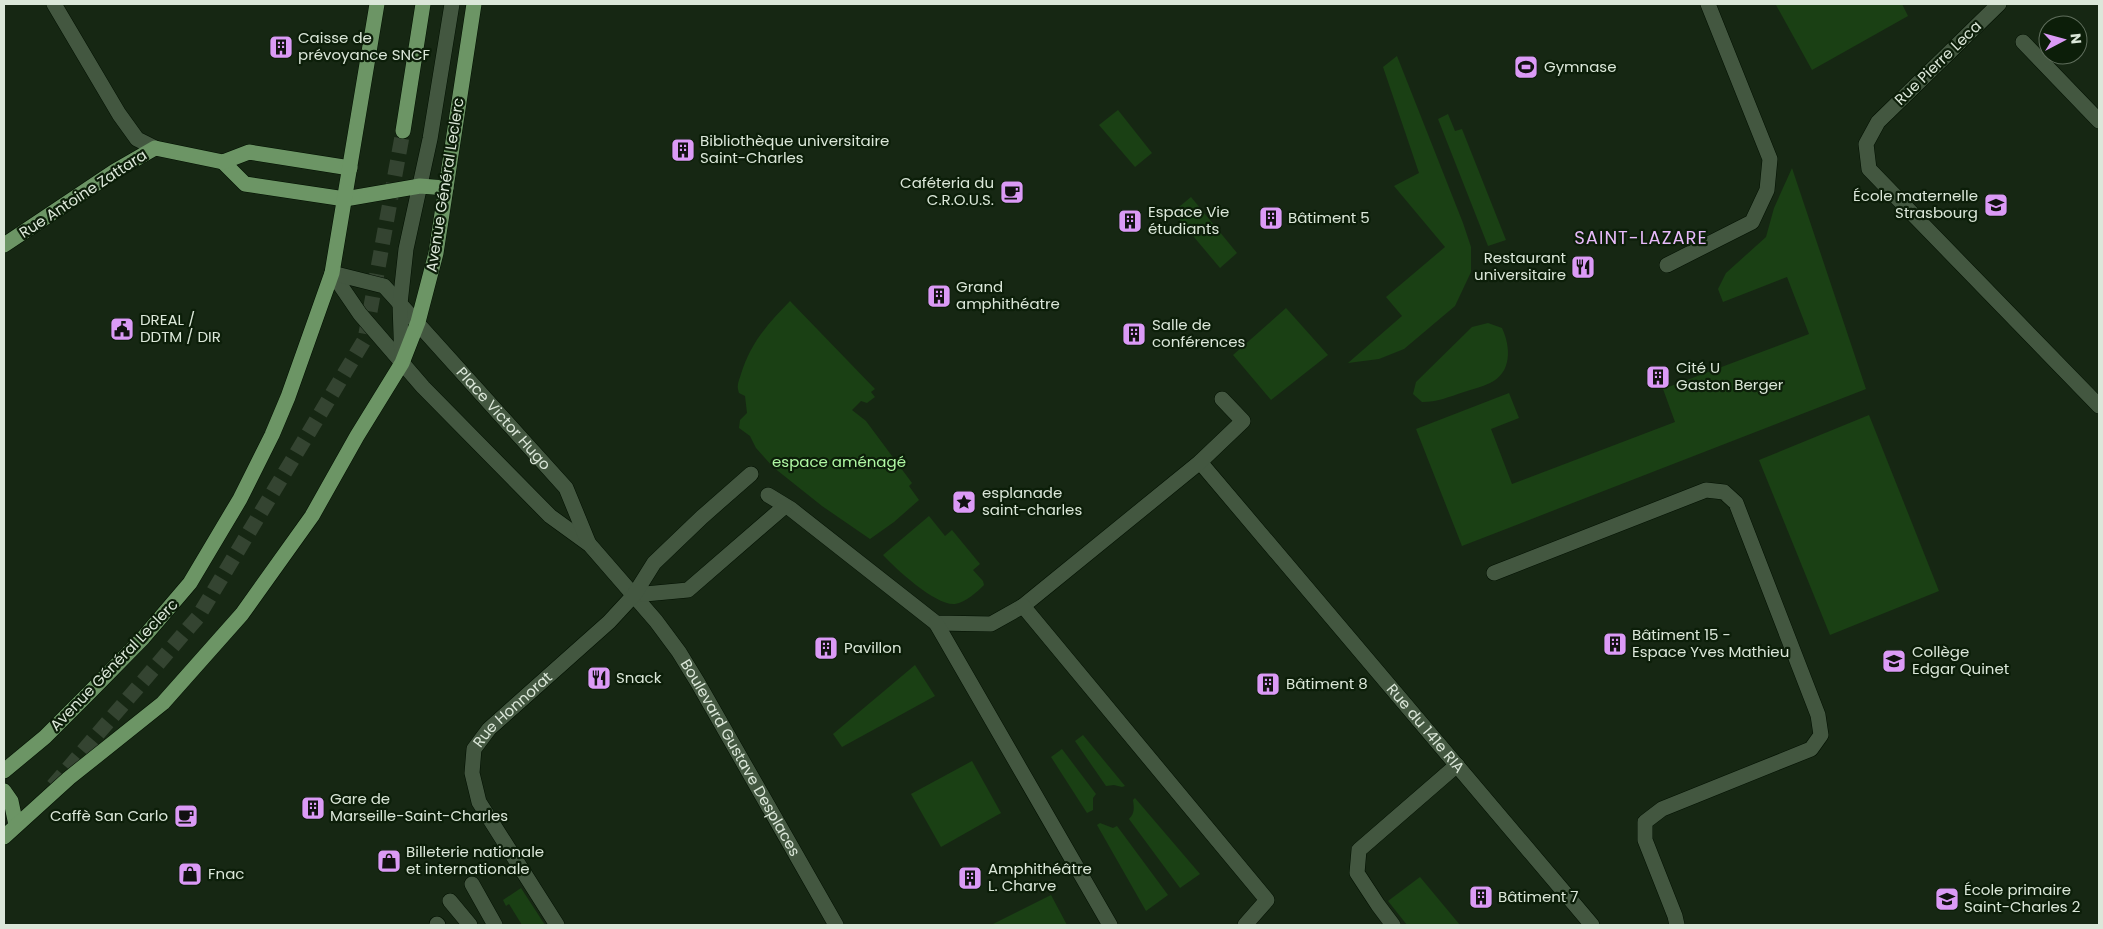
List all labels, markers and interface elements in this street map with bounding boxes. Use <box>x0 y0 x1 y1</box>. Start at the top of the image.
north arrow <box>2038 15 2088 65</box>
street label: Rue Pierre Leca <box>1890 16 1986 110</box>
place label: Caisse de prévoyance SNCF <box>298 27 431 65</box>
text: N <box>2065 32 2086 45</box>
building icon: Caisse de prévoyance SNCF <box>268 34 294 60</box>
sports icon: Gymnase <box>1513 54 1539 80</box>
place label: Gymnase <box>1544 56 1616 77</box>
street label: Avenue Général Leclerc <box>420 96 469 274</box>
place label: Bibliothèque universitaire Saint-Charles <box>700 130 889 168</box>
building icon: Bibliothèque universitaire Saint-Charles <box>670 137 696 163</box>
street label: Rue Antoine Zattara <box>15 144 151 243</box>
place label: Caféteria du C.R.O.U.S. <box>900 172 994 210</box>
cafe icon: Caféteria du C.R.O.U.S. <box>999 179 1025 205</box>
place label: École maternelle Strasbourg <box>1853 185 1978 223</box>
school or university icon: École maternelle Strasbourg <box>1983 192 2009 218</box>
place label: Espace Vie étudiants <box>1148 201 1229 239</box>
building icon: Bâtiment 5 <box>1258 205 1284 231</box>
place label: Bâtiment 5 <box>1288 207 1370 228</box>
building icon: Espace Vie étudiants <box>1117 208 1143 234</box>
district label: SAINT-LAZARE <box>1574 225 1708 250</box>
place label: Restaurant universitaire <box>1474 247 1566 285</box>
restaurant icon: Restaurant universitaire <box>1570 254 1596 280</box>
place label: Grand amphithéatre <box>956 276 1060 314</box>
building icon: Grand amphithéatre <box>926 283 952 309</box>
place label: DREAL / DDTM / DIR <box>140 309 221 347</box>
place label: Salle de conférences <box>1152 314 1245 352</box>
public building icon: DREAL / DDTM / DIR <box>109 316 135 342</box>
building icon: Salle de conférences <box>1121 321 1147 347</box>
place label: Cité U Gaston Berger <box>1676 357 1784 395</box>
street label: Place Victor Hugo <box>452 362 556 474</box>
building icon: Cité U Gaston Berger <box>1645 364 1671 390</box>
park label: espace aménagé <box>772 451 906 472</box>
place label: esplanade saint-charles <box>982 482 1082 520</box>
place icon: esplanade saint-charles <box>951 489 977 515</box>
street label: Avenue Général Leclerc <box>45 594 182 735</box>
place label: Bâtiment 15 - Espace Yves Mathieu <box>1632 624 1789 662</box>
building icon: Bâtiment 15 - Espace Yves Mathieu <box>1602 631 1628 657</box>
building icon: Pavillon <box>813 635 839 661</box>
place label: Pavillon <box>844 637 902 658</box>
place label: Collège Edgar Quinet <box>1912 641 2009 679</box>
school or university icon: Collège Edgar Quinet <box>1881 648 1907 674</box>
street label: Boulevard Gustave Desplaces <box>676 655 806 860</box>
restaurant icon: Snack <box>586 665 612 691</box>
street label: Rue Honnorat <box>468 667 556 751</box>
place label: Snack <box>616 667 662 688</box>
building icon: Bâtiment 8 <box>1255 671 1281 697</box>
place label: Bâtiment 8 <box>1286 673 1368 694</box>
street label: Rue du 141e RIA <box>1382 679 1470 777</box>
place label: Gare de Marseille-Saint-Charles <box>330 788 508 826</box>
building icon: Gare de Marseille-Saint-Charles <box>300 795 326 821</box>
cafe icon: Caffè San Carlo <box>173 803 199 829</box>
place label: Caffè San Carlo <box>50 805 168 826</box>
place label: Billeterie nationale et internationale <box>406 841 544 879</box>
shop icon: Billeterie nationale et internationale <box>376 848 402 874</box>
place label: Amphithéâtre L. Charve <box>988 858 1092 896</box>
shop icon: Fnac <box>177 861 203 887</box>
place label: Fnac <box>208 863 244 884</box>
building icon: Amphithéâtre L. Charve <box>957 865 983 891</box>
place label: École primaire Saint-Charles 2 <box>1964 879 2080 917</box>
building icon: Bâtiment 7 <box>1468 884 1494 910</box>
place label: Bâtiment 7 <box>1498 886 1579 907</box>
school or university icon: École primaire Saint-Charles 2 <box>1934 886 1960 912</box>

